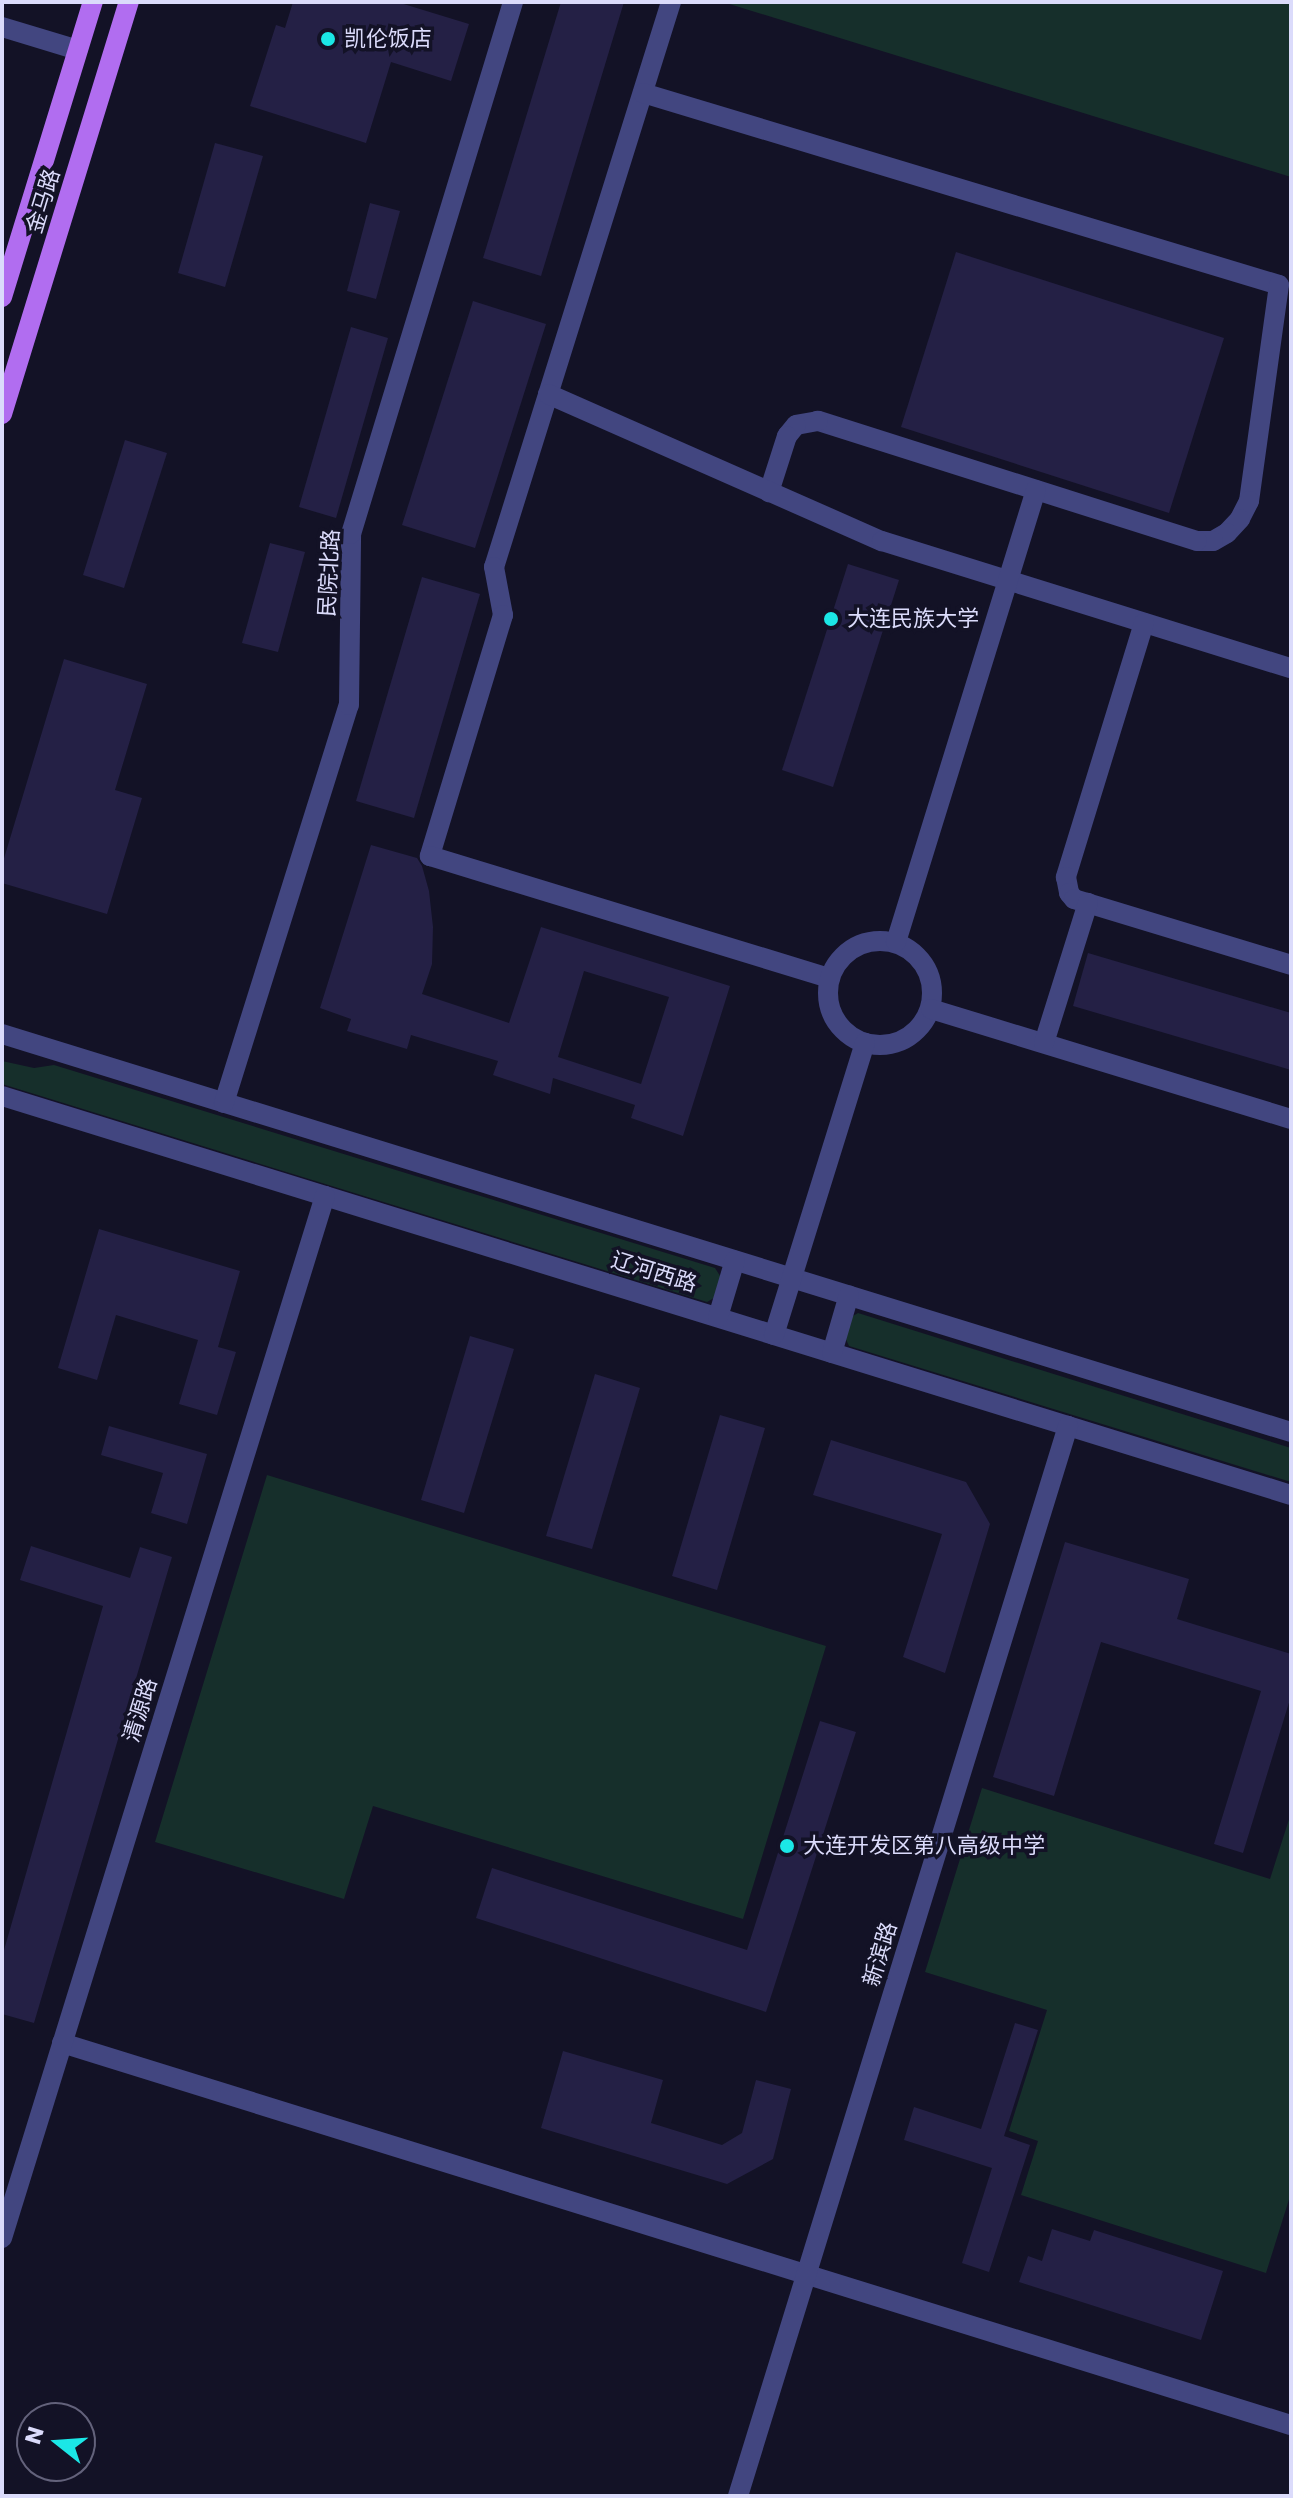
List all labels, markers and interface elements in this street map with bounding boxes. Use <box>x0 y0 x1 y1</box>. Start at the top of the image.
place label: 凯伦饭店 <box>344 26 432 52</box>
marker: 凯伦饭店 <box>319 30 337 48</box>
street label: 金马路 <box>21 166 65 236</box>
street label: 民院北路 <box>314 528 344 618</box>
place label: 大连民族大学 <box>847 606 979 632</box>
marker: 大连民族大学 <box>822 610 840 628</box>
street label: 辽河西路 <box>608 1247 700 1297</box>
street label: 清源路 <box>118 1675 162 1745</box>
place label: 大连开发区第八高级中学 <box>803 1833 1045 1859</box>
marker: 大连开发区第八高级中学 <box>778 1837 796 1855</box>
street label: 新滨路 <box>858 1919 902 1989</box>
north arrow <box>16 2402 96 2482</box>
text: N <box>17 2423 52 2448</box>

